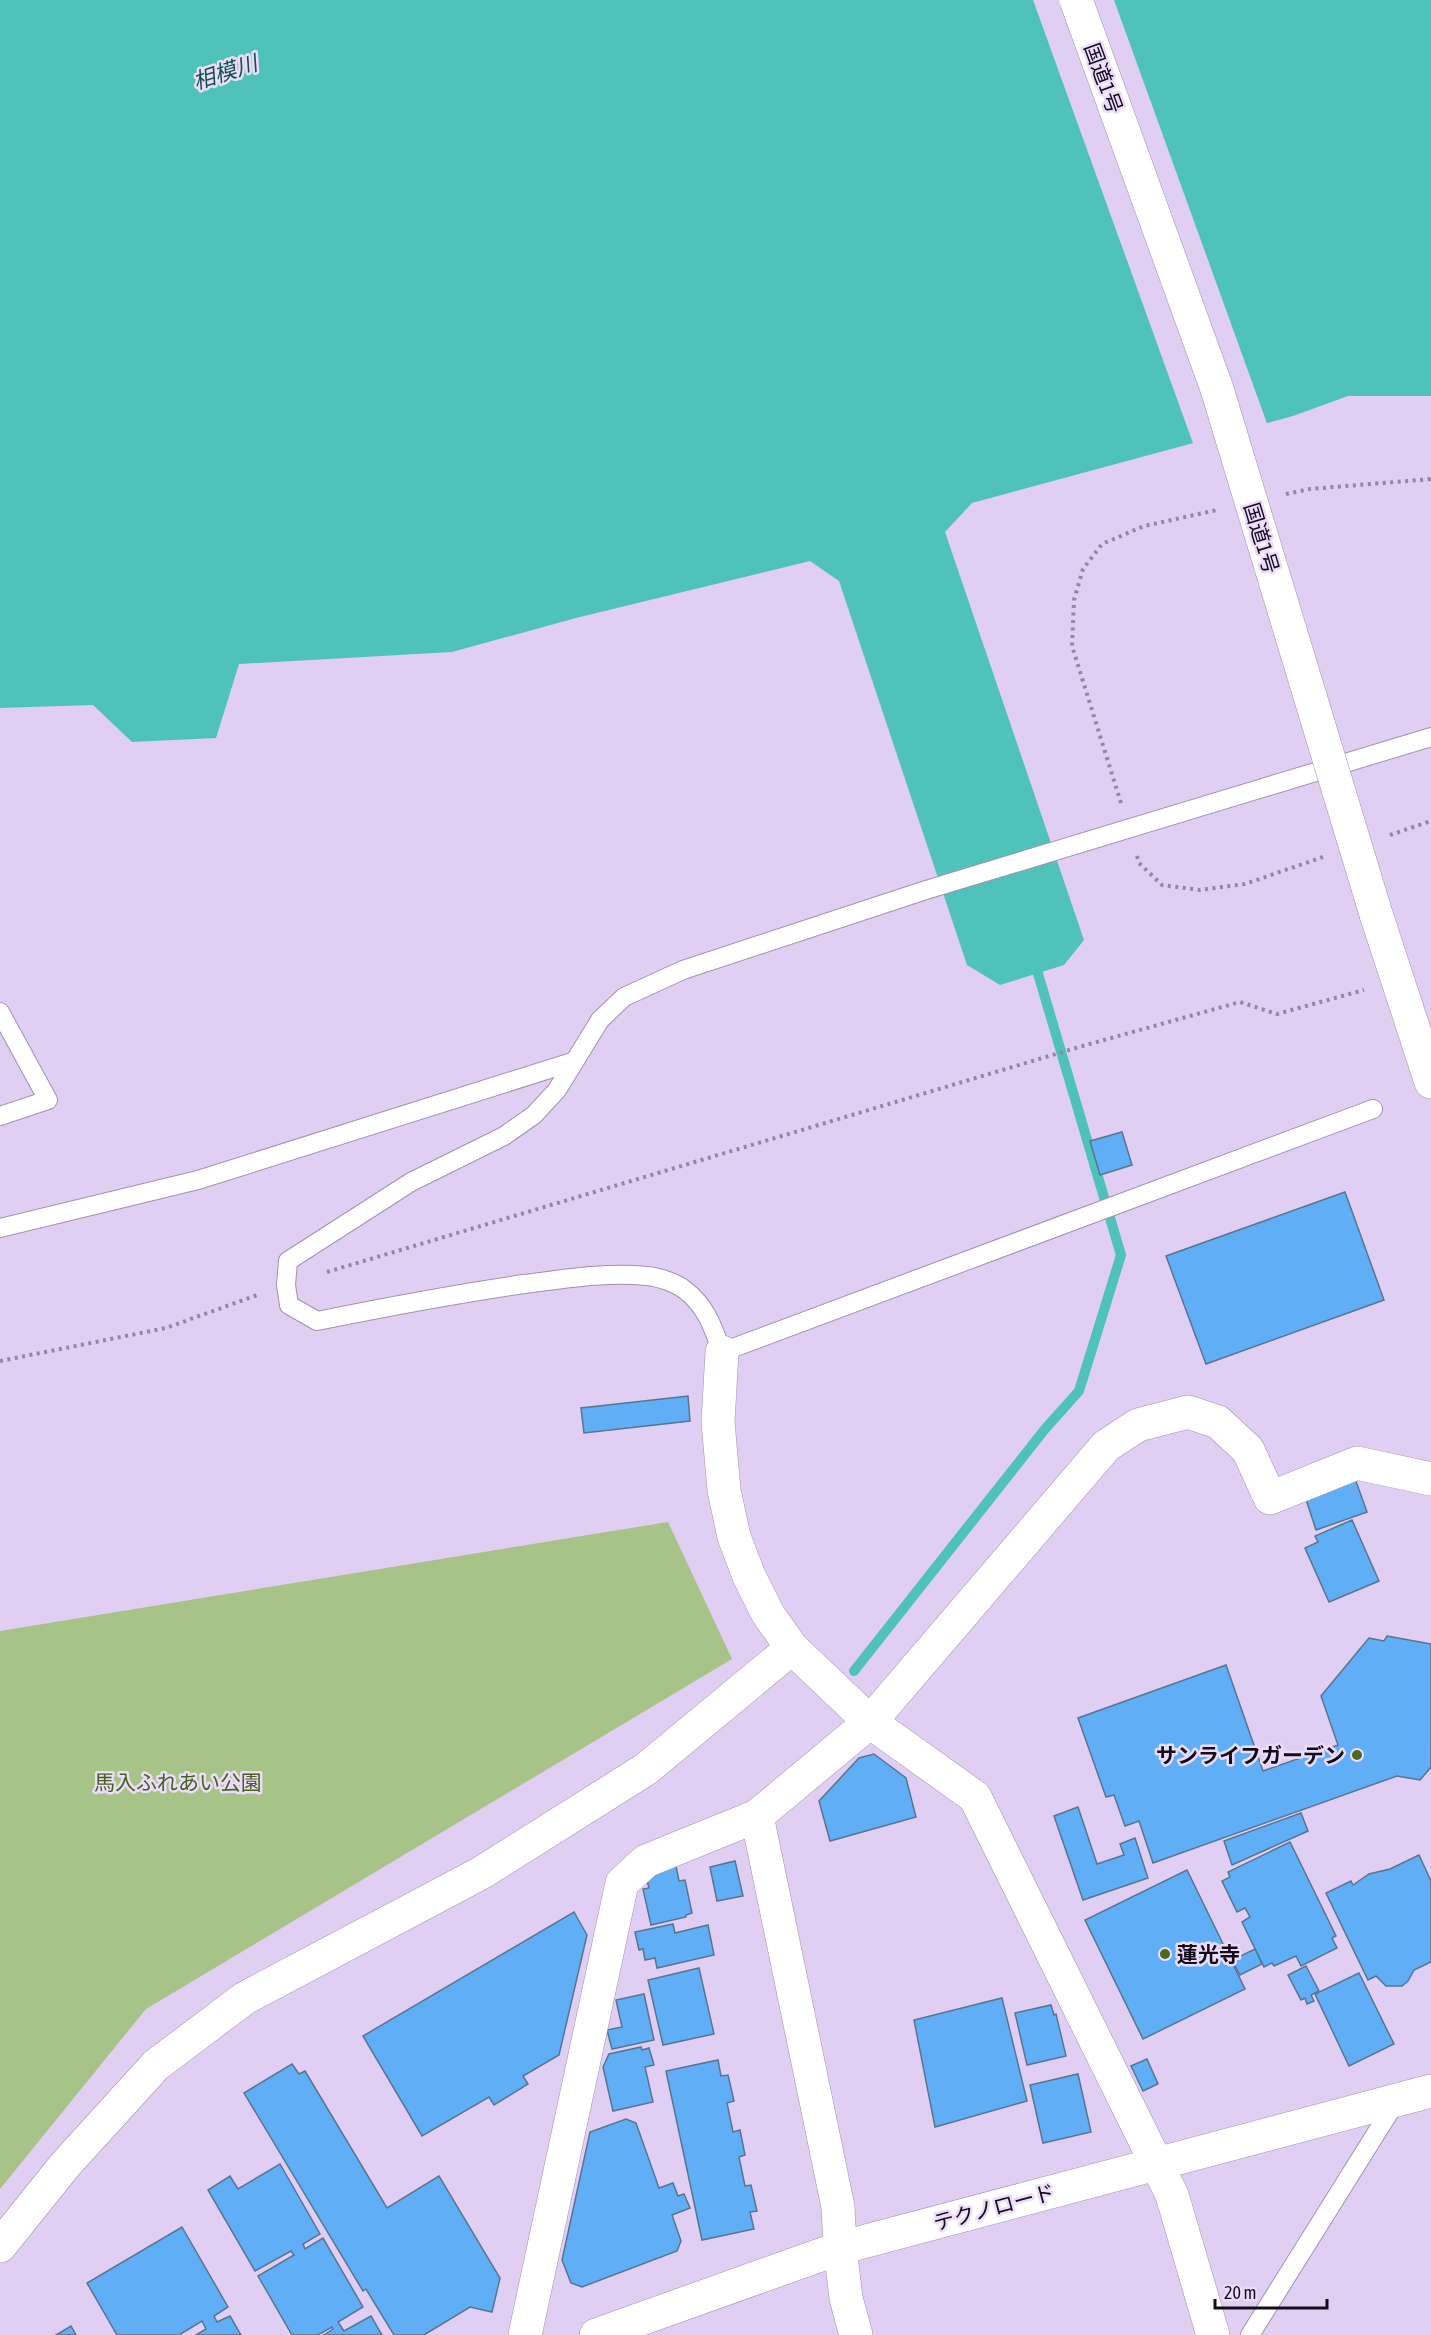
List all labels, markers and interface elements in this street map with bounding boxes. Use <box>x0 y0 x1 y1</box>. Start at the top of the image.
street label: 国道1号 <box>1080 40 1128 116</box>
water label: 相模川 <box>190 49 262 95</box>
street label: 国道1号 <box>1240 500 1284 576</box>
place label: サンライフガーデン <box>1156 1743 1345 1767</box>
marker: サンライフガーデン <box>1350 1748 1364 1762</box>
park label: 馬入ふれあい公園 <box>94 1770 262 1794</box>
place label: 蓮光寺 <box>1177 1942 1240 1966</box>
marker: 蓮光寺 <box>1158 1947 1172 1961</box>
street label: テクノロード <box>931 2179 1057 2235</box>
scale bar <box>1215 2272 1328 2310</box>
text: 20 m <box>1224 2282 1256 2303</box>

